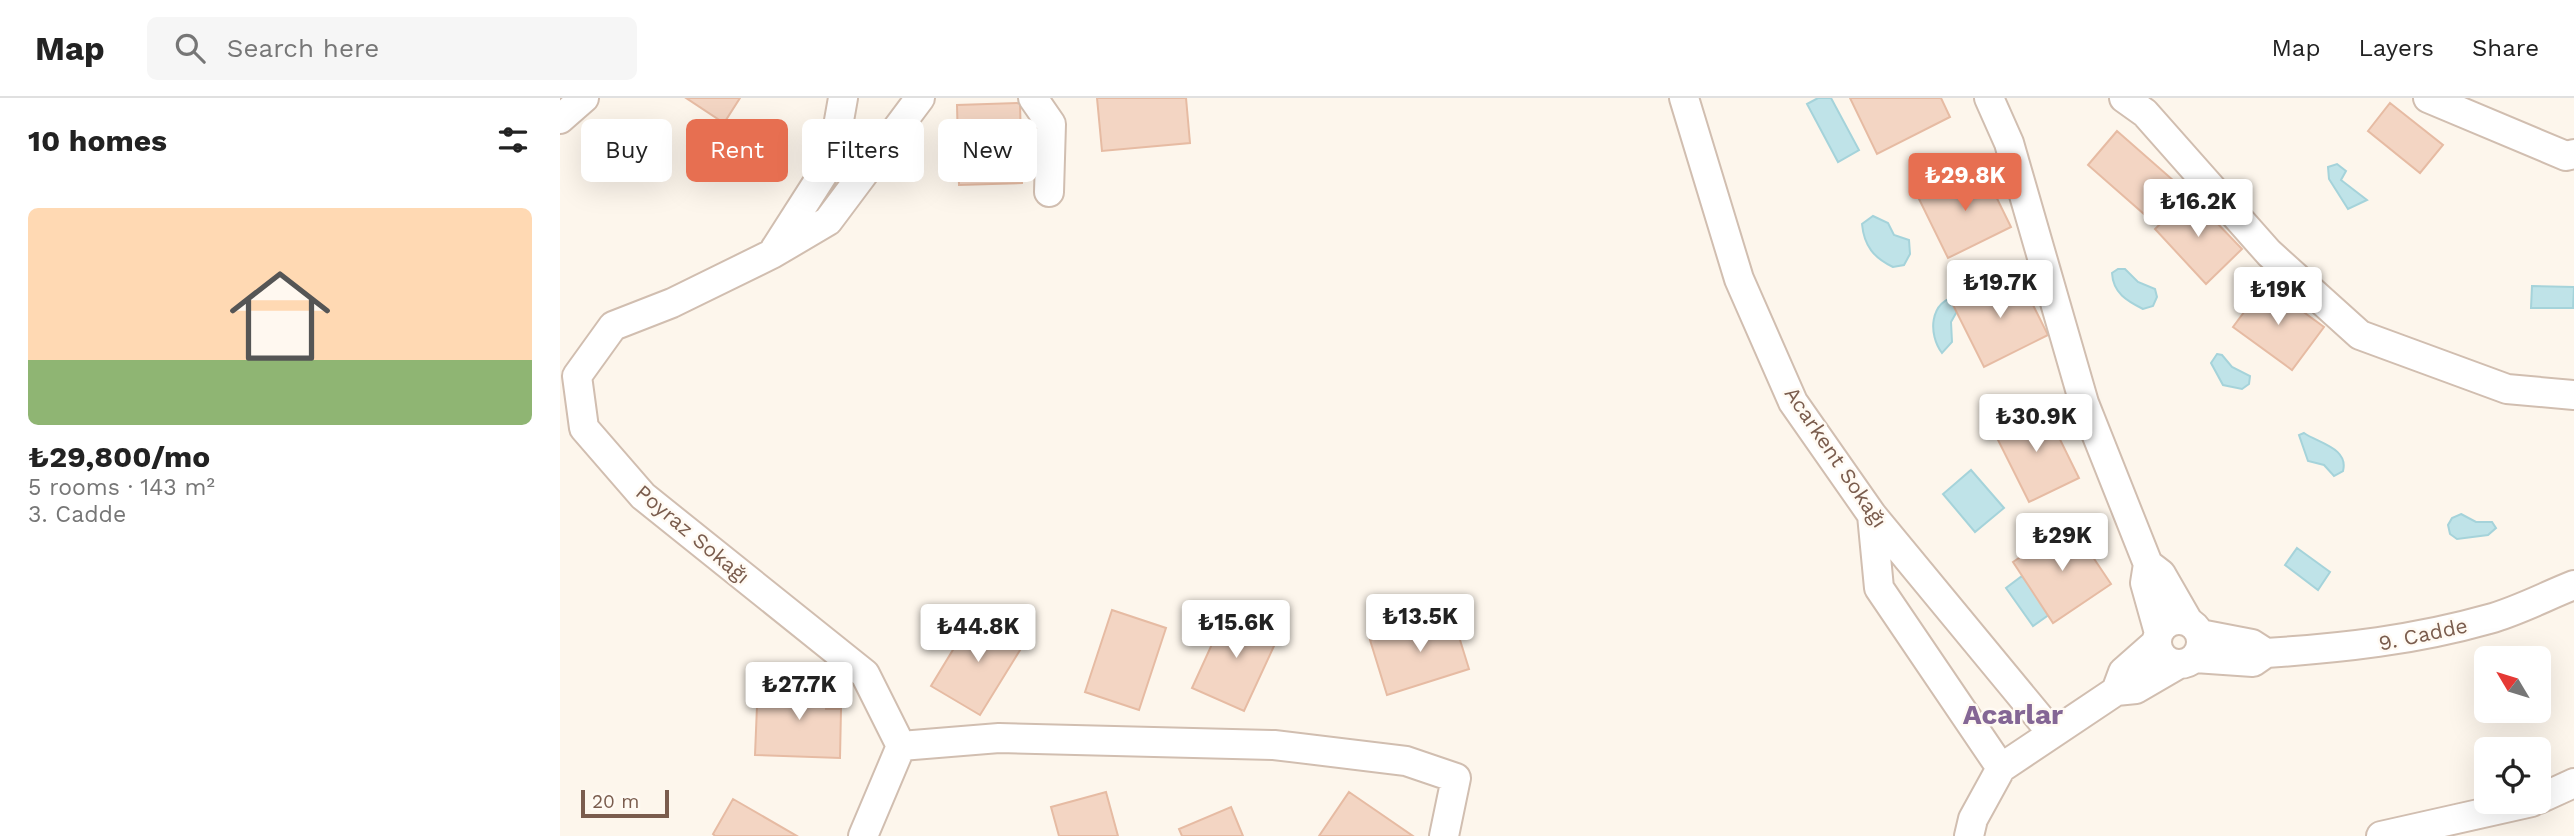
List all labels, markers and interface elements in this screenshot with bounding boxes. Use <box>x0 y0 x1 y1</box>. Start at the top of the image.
search box <box>147 17 637 80</box>
text: Map <box>35 29 105 68</box>
icon: search <box>171 29 209 67</box>
text: Search here <box>227 33 379 63</box>
text: Map <box>2272 34 2320 62</box>
text: Layers <box>2358 34 2434 62</box>
text: Share <box>2472 34 2539 62</box>
chip: Buy <box>581 119 672 182</box>
chip: Rent <box>686 119 788 182</box>
chip: Filters <box>802 119 924 182</box>
chip: New <box>938 119 1037 182</box>
icon: filters <box>494 121 532 159</box>
text: 10 homes <box>28 123 167 158</box>
pin: ₺29.8K <box>1908 153 2022 213</box>
text: ₺29.8K <box>1924 162 2006 189</box>
pin: ₺16.2K <box>2141 180 2255 239</box>
text: ₺16.2K <box>2160 188 2236 215</box>
icon: home <box>217 253 343 379</box>
pin: ₺19.7K <box>1943 260 2057 320</box>
pin: ₺19K <box>2237 268 2319 327</box>
text: ₺19.7K <box>1963 269 2037 296</box>
text: ₺19K <box>2250 276 2306 303</box>
street label: Acarkent Sokağı <box>1780 382 1892 532</box>
pin: ₺30.9K <box>1979 394 2093 454</box>
text: ₺30.9K <box>1995 403 2077 430</box>
text: ₺29,800/mo <box>28 439 210 474</box>
text: 5 rooms · 143 m² <box>28 474 215 501</box>
street label: Poyraz Sokağı <box>631 479 755 589</box>
text: 3. Cadde <box>28 501 126 528</box>
pin: ₺29K <box>2021 514 2103 573</box>
text: ₺29K <box>2032 522 2092 549</box>
pin: ₺13.5K <box>1363 594 1477 654</box>
pin: ₺15.6K <box>1179 601 1293 660</box>
text: ₺13.5K <box>1382 603 1458 630</box>
pin: ₺44.8K <box>921 604 1035 664</box>
text: ₺15.6K <box>1198 609 1274 636</box>
street label: 9. Cadde <box>2376 612 2470 656</box>
text: ₺44.8K <box>937 613 1019 640</box>
north arrow <box>2474 646 2552 723</box>
map controls <box>2474 646 2551 814</box>
pin: ₺27.7K <box>742 662 856 722</box>
text: ₺27.7K <box>762 671 836 698</box>
district label: Acarlar <box>1963 698 2063 731</box>
button: locate <box>2474 737 2551 814</box>
scale bar <box>581 787 668 819</box>
text: 20 m <box>592 790 639 813</box>

